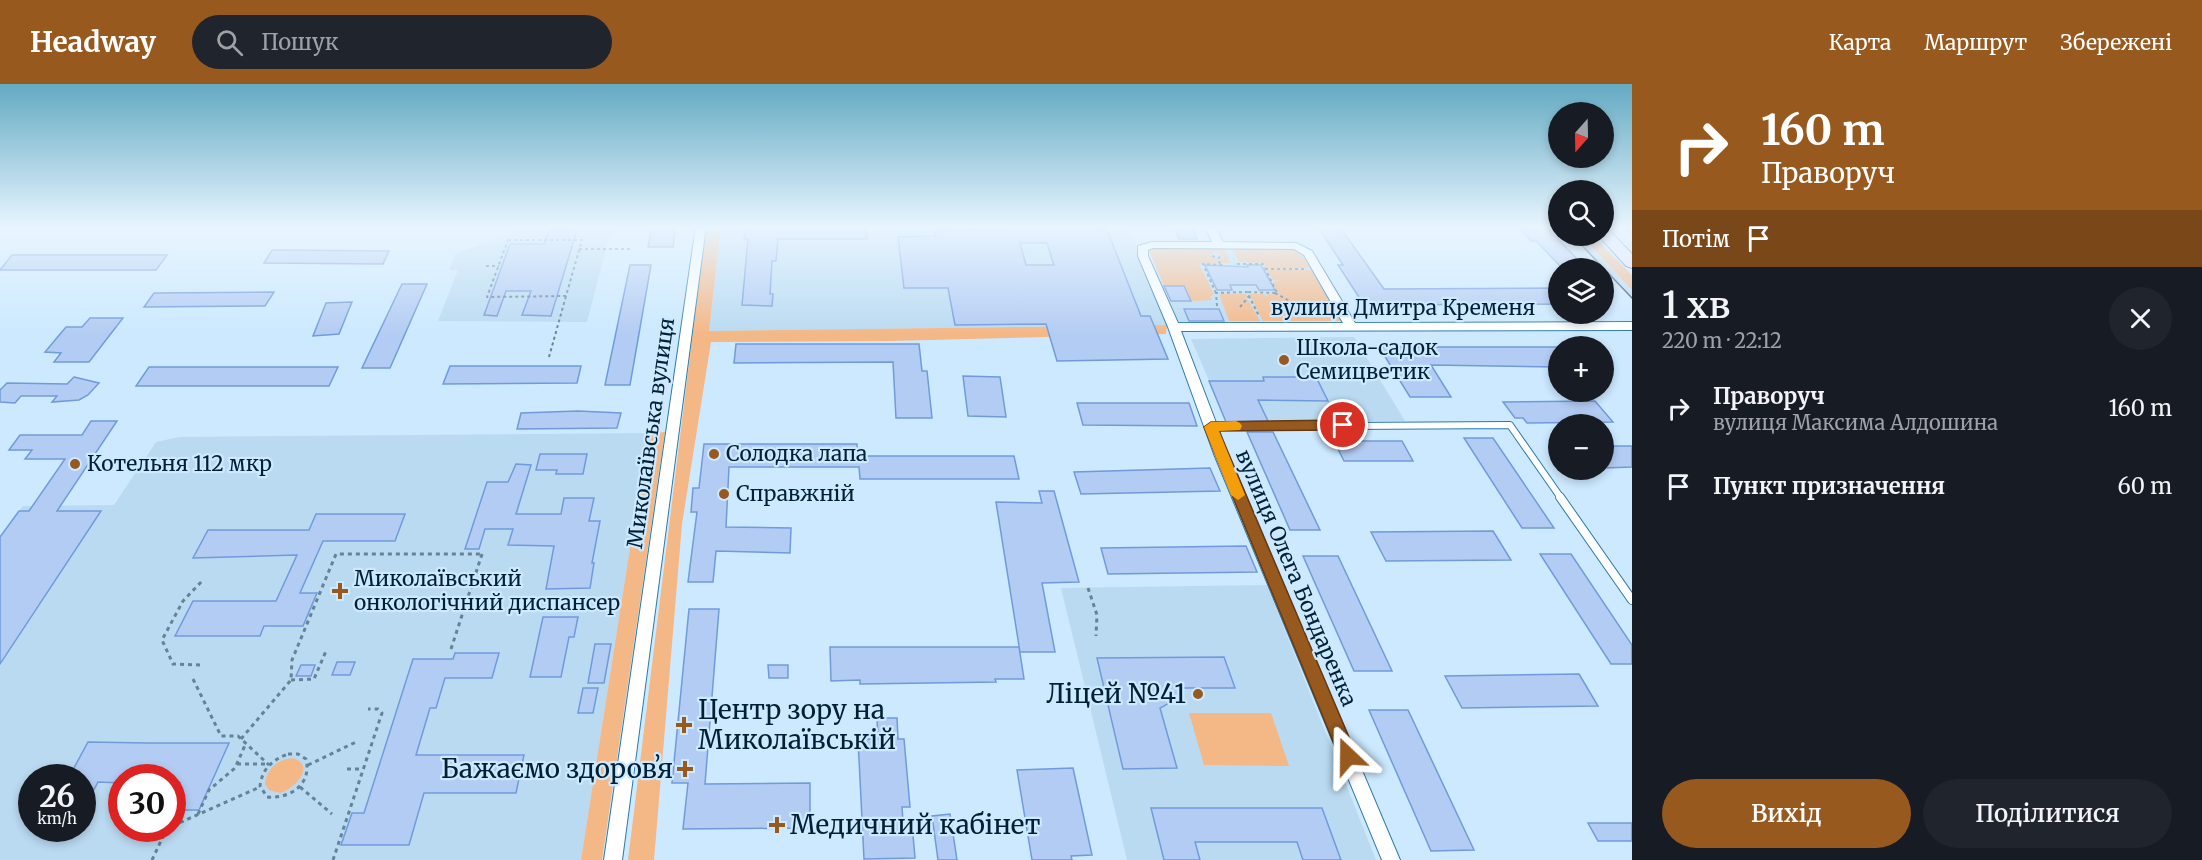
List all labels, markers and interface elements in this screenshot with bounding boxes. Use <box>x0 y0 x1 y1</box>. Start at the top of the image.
search box <box>192 15 612 69</box>
text: Headway <box>30 24 156 60</box>
icon: search <box>213 26 246 59</box>
text: Пошук <box>261 28 339 56</box>
text: Карта <box>1829 29 1891 56</box>
text: Маршрут <box>1924 29 2027 56</box>
text: Збережені <box>2060 29 2172 56</box>
north arrow <box>1548 102 1614 168</box>
map controls <box>1548 102 1614 480</box>
text: 160 m <box>1761 104 1885 156</box>
icon: right <box>1662 108 1740 186</box>
text: Праворуч <box>1761 156 1895 190</box>
button: search <box>1548 180 1614 246</box>
icon: arrive <box>1742 222 1775 255</box>
text: Потім <box>1662 225 1730 253</box>
button: layers <box>1548 258 1614 324</box>
text: 1 хв <box>1662 283 1730 328</box>
button: close <box>2109 287 2172 350</box>
street label: вулиця Дмитра Кременя <box>1271 294 1535 321</box>
street label: Миколаївська вулиця <box>621 316 680 550</box>
text: 220 m · 22:12 <box>1662 328 1782 353</box>
place label: Школа-садок Семицветик <box>1296 334 1438 385</box>
button: + <box>1548 336 1614 402</box>
marker: Школа-садок Семицветик <box>1277 353 1291 367</box>
text: Праворуч <box>1713 382 1825 410</box>
icon: right <box>1662 392 1695 425</box>
text: 160 m <box>2108 394 2172 422</box>
pin <box>1317 399 1368 450</box>
icon: arrive <box>1326 408 1359 441</box>
text: вулиця Максима Алдошина <box>1713 410 1998 435</box>
button: − <box>1548 414 1614 480</box>
place label: Солодка лапа <box>726 440 867 467</box>
street label: вулиця Олега Бондаренка <box>1230 445 1363 710</box>
marker: Солодка лапа <box>707 447 721 461</box>
place label: Котельня 112 мкр <box>87 450 272 477</box>
marker: Котельня 112 мкр <box>68 457 82 471</box>
icon: arrive <box>1662 470 1695 503</box>
text: Пункт призначення <box>1713 472 1945 500</box>
text: 60 m <box>2118 472 2172 500</box>
place label: Справжній <box>736 480 855 507</box>
marker: Справжній <box>717 487 731 501</box>
place label: Миколаївський онкологічний диспансер <box>354 565 620 616</box>
marker: Миколаївський онкологічний диспансер <box>331 582 349 600</box>
place label: Ліцей №41 <box>1046 677 1186 710</box>
marker: Ліцей №41 <box>1191 687 1205 701</box>
place label: Центр зору на Миколаївській <box>698 693 896 756</box>
marker: Центр зору на Миколаївській <box>675 716 693 734</box>
position arrow <box>1316 724 1380 788</box>
place label: Бажаємо здоровʼя <box>441 752 673 785</box>
marker: Бажаємо здоровʼя <box>678 762 692 776</box>
speed limit sign: 30 <box>108 764 186 842</box>
text: 26 <box>39 777 75 815</box>
button: Вихід <box>1662 779 1911 848</box>
button: Поділитися <box>1923 779 2172 848</box>
place label: Медичний кабінет <box>790 808 1040 841</box>
text: km/h <box>37 809 77 828</box>
marker: Медичний кабінет <box>768 816 786 834</box>

